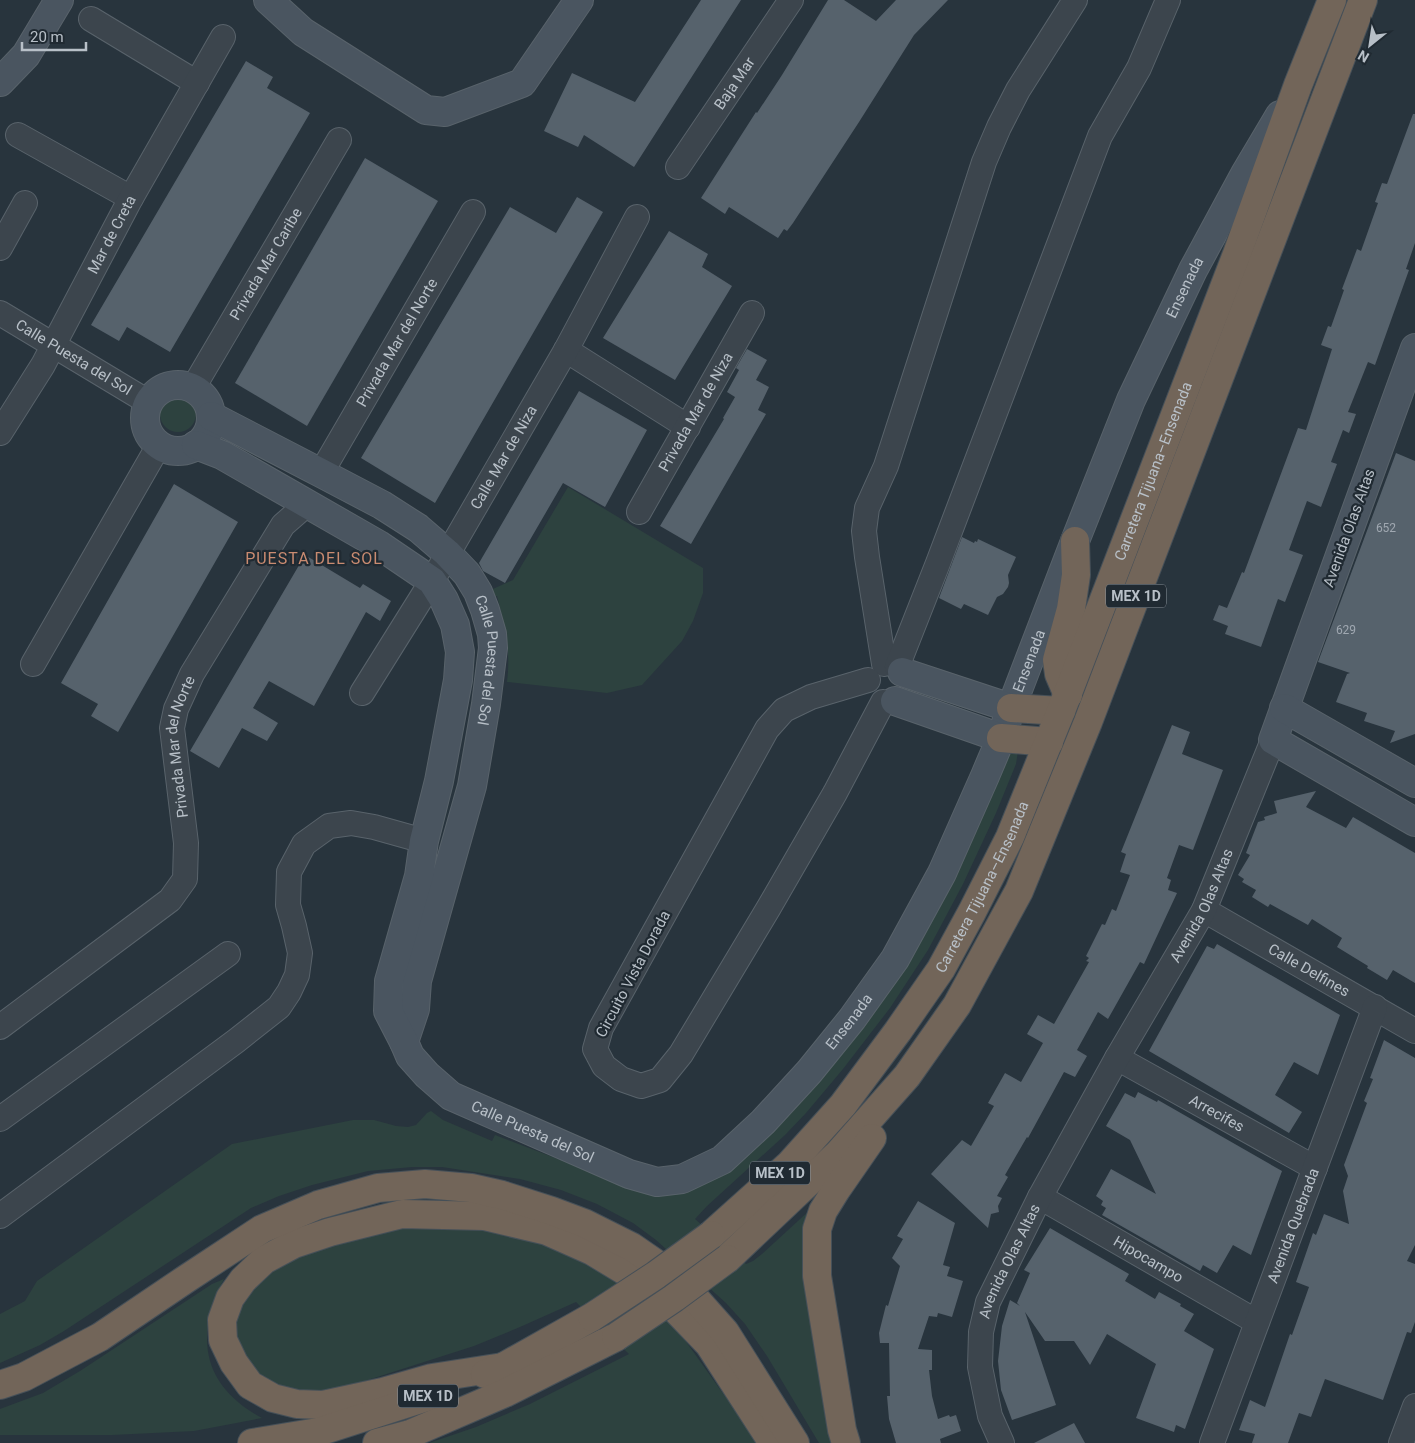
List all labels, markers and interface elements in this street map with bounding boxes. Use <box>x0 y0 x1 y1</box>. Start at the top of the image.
scale bar <box>22 20 86 52</box>
north arrow <box>1345 20 1395 70</box>
text: 20 m <box>30 28 64 46</box>
text: N <box>1355 47 1372 66</box>
street label: Baja Mar <box>711 54 759 113</box>
street label: Mar de Creta <box>84 192 140 277</box>
street label: Privada Mar Caribe <box>226 205 306 323</box>
street label: Ensenada <box>1162 254 1207 321</box>
street label: Privada Mar del Norte <box>353 275 441 410</box>
street label: Calle Puesta del Sol <box>12 316 135 399</box>
street label: Privada Mar de Niza <box>655 349 737 475</box>
street label: Carretera Tijuana–Ensenada <box>1111 379 1196 563</box>
street label: Calle Mar de Niza <box>467 402 541 513</box>
street label: Avenida Olas Altas <box>1319 466 1379 590</box>
house number: 652 <box>1376 521 1396 535</box>
district label: PUESTA DEL SOL <box>245 549 383 568</box>
road number: MEX 1D <box>1106 584 1166 608</box>
street label: Calle Puesta del Sol <box>471 592 502 727</box>
house number: 629 <box>1336 623 1356 637</box>
street label: Ensenada <box>1009 627 1049 695</box>
street label: Privada Mar del Norte <box>163 673 199 819</box>
street label: Carretera Tijuana–Ensenada <box>932 799 1033 976</box>
street label: Avenida Olas Altas <box>1166 846 1237 966</box>
street label: Circuito Vista Dorada <box>592 908 674 1040</box>
street label: Calle Delfines <box>1265 940 1353 1001</box>
street label: Ensenada <box>822 990 876 1053</box>
street label: Arrecifes <box>1186 1091 1247 1136</box>
street label: Calle Puesta del Sol <box>468 1097 597 1167</box>
road number: MEX 1D <box>750 1162 810 1184</box>
street label: Avenida Quebrada <box>1264 1166 1323 1286</box>
street label: Avenida Olas Altas <box>975 1201 1044 1320</box>
street label: Hipocampo <box>1110 1232 1186 1287</box>
road number: MEX 1D <box>398 1384 458 1408</box>

